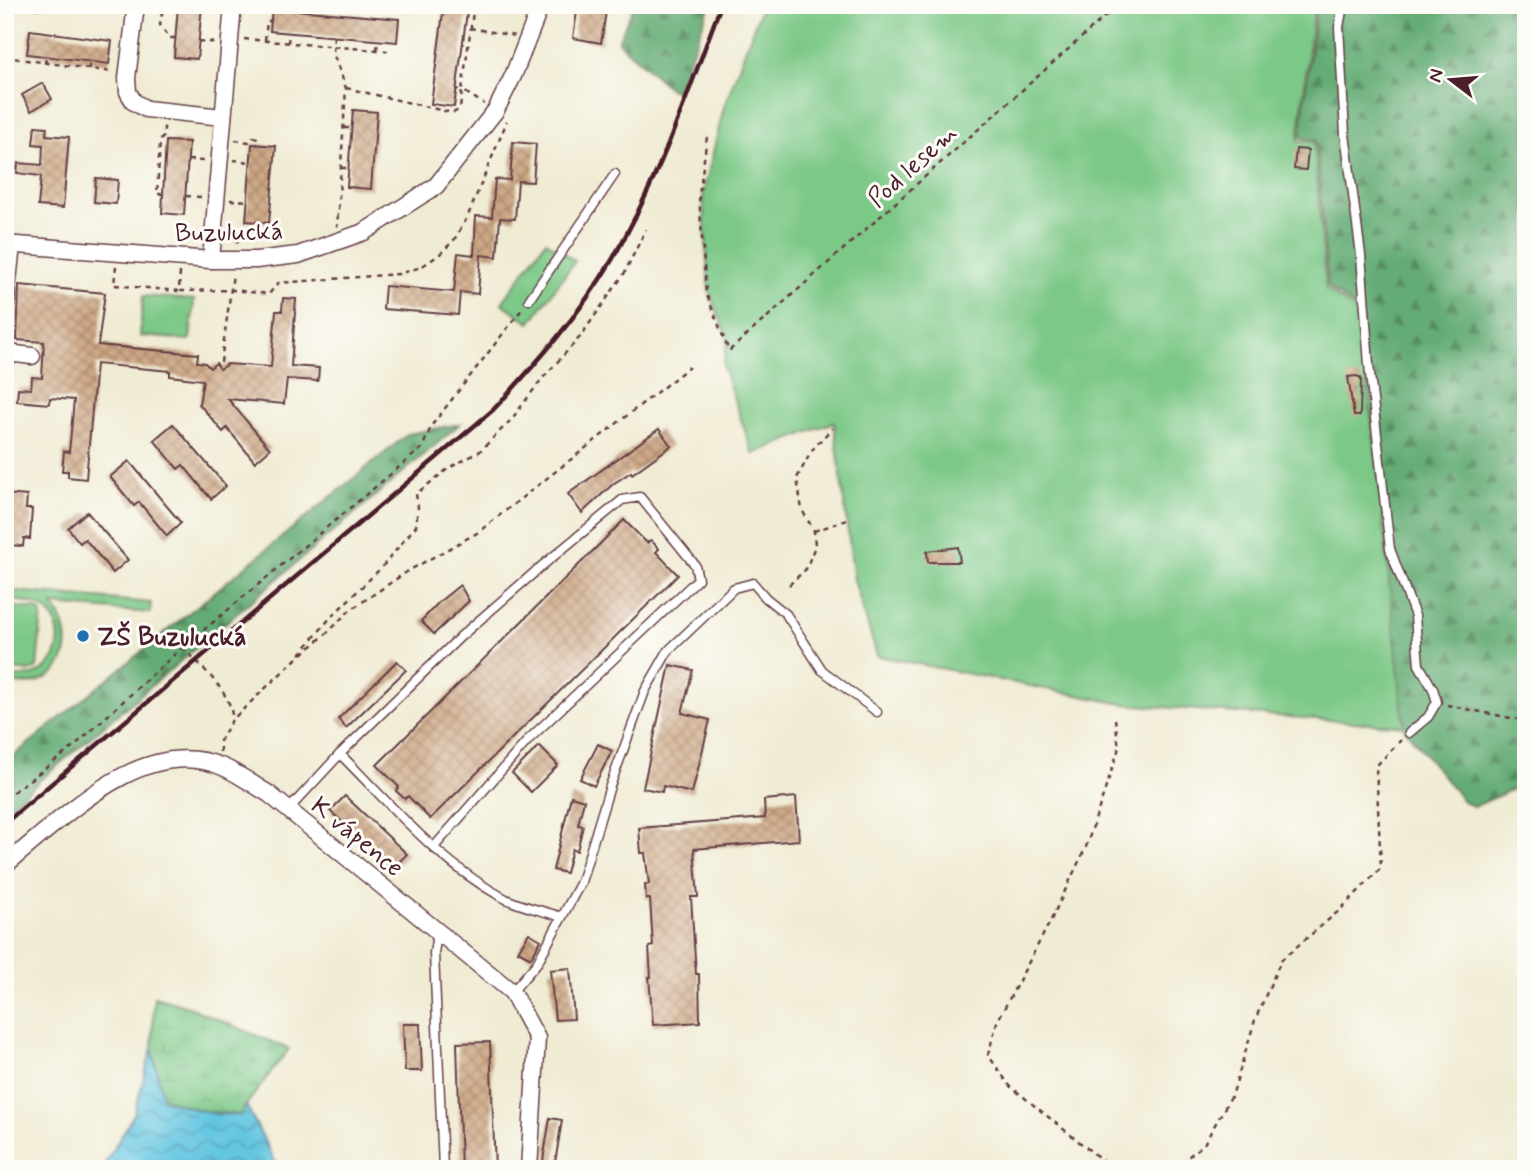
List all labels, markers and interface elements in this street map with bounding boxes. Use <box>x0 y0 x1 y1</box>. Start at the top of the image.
north arrow <box>1416 46 1486 116</box>
text: N <box>1422 66 1450 85</box>
street label: Pod lesem <box>861 117 966 216</box>
street label: Buzulucká <box>175 215 284 251</box>
place label: ZŠ Buzulucká <box>97 620 246 655</box>
marker: ZŠ Buzulucká <box>75 628 91 644</box>
street label: K vápence <box>303 790 410 885</box>

